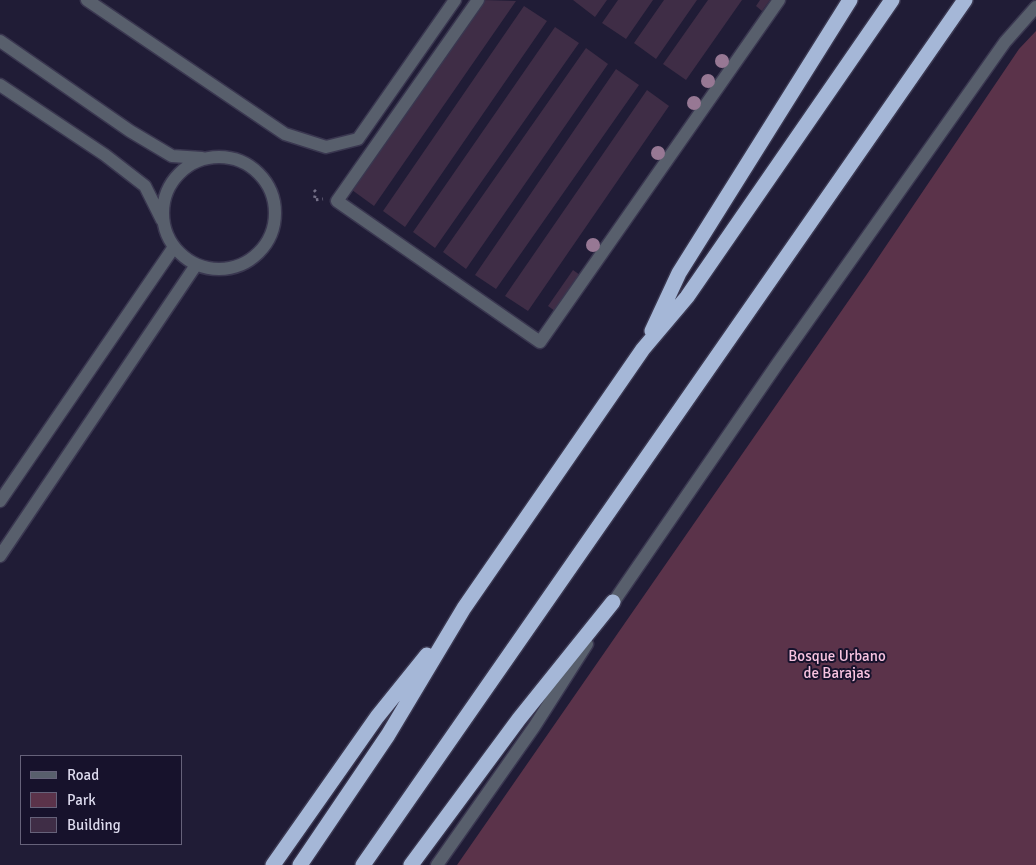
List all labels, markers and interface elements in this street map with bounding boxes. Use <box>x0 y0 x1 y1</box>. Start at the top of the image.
park label: Bosque Urbano de Barajas <box>788 648 886 683</box>
legend <box>20 755 182 845</box>
text: Road <box>67 766 99 784</box>
text: Park <box>67 791 96 809</box>
text: Building <box>67 816 121 834</box>

